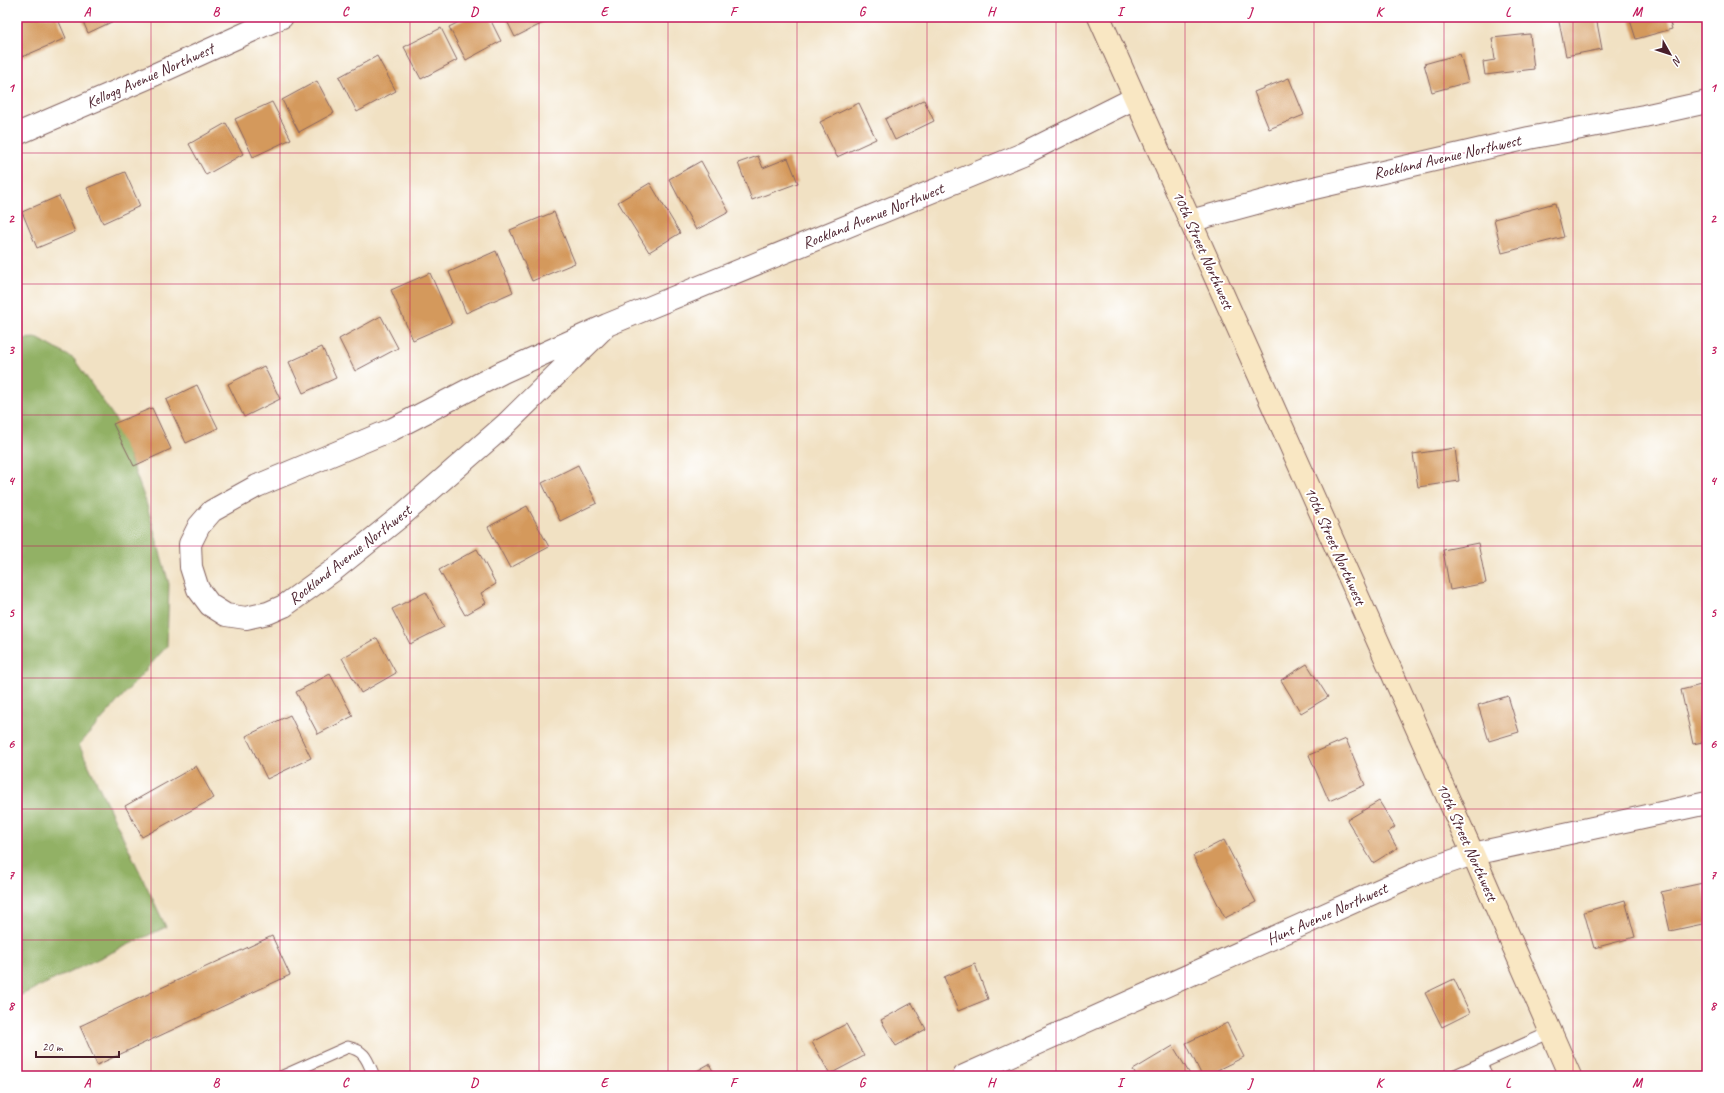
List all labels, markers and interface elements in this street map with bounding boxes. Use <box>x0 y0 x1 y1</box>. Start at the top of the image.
text: A <box>84 4 92 20</box>
text: B <box>213 4 221 20</box>
text: C <box>342 4 350 20</box>
text: D <box>470 4 479 20</box>
text: E <box>601 4 610 20</box>
text: F <box>730 4 739 20</box>
text: G <box>859 4 867 20</box>
text: H <box>987 4 997 20</box>
text: I <box>1117 4 1126 20</box>
text: J <box>1247 4 1254 20</box>
text: K <box>1376 4 1386 20</box>
text: L <box>1505 4 1512 20</box>
text: M <box>1632 4 1643 20</box>
north arrow <box>1650 34 1690 74</box>
street label: Kellogg Avenue Northwest <box>83 38 219 113</box>
text: N <box>1669 53 1685 69</box>
text: 1 <box>8 80 16 96</box>
text: 1 <box>1710 80 1718 96</box>
street label: Rockland Avenue Northwest <box>1371 130 1524 184</box>
street label: Rockland Avenue Northwest <box>799 178 948 253</box>
street label: 10th Street Northwest <box>1168 188 1239 314</box>
text: 2 <box>8 211 15 227</box>
text: 2 <box>1710 211 1717 227</box>
text: 3 <box>8 342 15 358</box>
text: 3 <box>1710 342 1717 358</box>
text: 4 <box>8 473 16 489</box>
text: 4 <box>1710 473 1718 489</box>
street label: 10th Street Northwest <box>1300 484 1371 610</box>
street label: Rockland Avenue Northwest <box>285 500 417 609</box>
text: 5 <box>8 605 15 621</box>
text: 5 <box>1710 605 1717 621</box>
text: 6 <box>8 736 15 752</box>
text: 6 <box>1710 736 1717 752</box>
street label: 10th Street Northwest <box>1432 780 1503 906</box>
text: 7 <box>8 867 15 883</box>
text: 7 <box>1710 867 1717 883</box>
street label: Hunt Avenue Northwest <box>1264 878 1392 950</box>
text: 8 <box>8 998 16 1014</box>
text: 8 <box>1710 998 1718 1014</box>
scale bar <box>36 1033 119 1059</box>
text: 20 m <box>42 1039 64 1055</box>
text: A <box>84 1075 92 1091</box>
text: B <box>213 1075 221 1091</box>
text: C <box>342 1075 350 1091</box>
text: D <box>470 1075 479 1091</box>
text: E <box>601 1075 610 1091</box>
text: F <box>730 1075 739 1091</box>
text: G <box>859 1075 867 1091</box>
text: H <box>987 1075 997 1091</box>
text: I <box>1117 1075 1126 1091</box>
text: J <box>1247 1075 1254 1091</box>
text: K <box>1376 1075 1386 1091</box>
text: L <box>1505 1075 1512 1091</box>
text: M <box>1632 1075 1643 1091</box>

